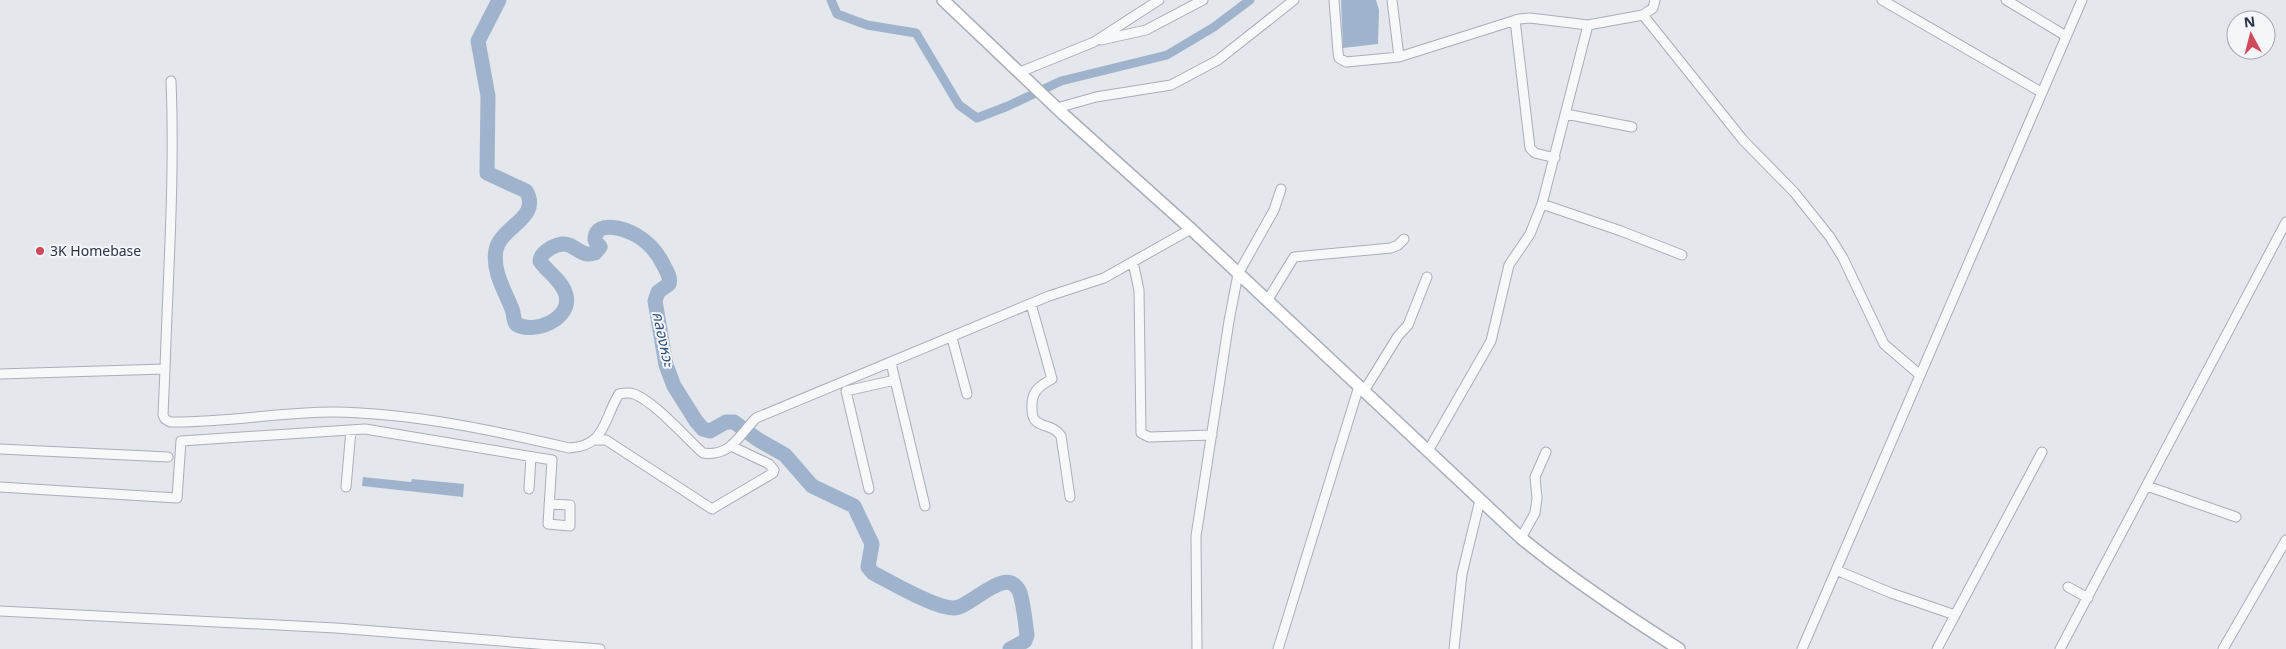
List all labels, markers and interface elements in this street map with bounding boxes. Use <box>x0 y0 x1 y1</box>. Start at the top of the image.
north arrow <box>2226 10 2276 60</box>
text: N <box>2243 11 2256 32</box>
place label: 3K Homebase <box>50 241 141 260</box>
marker: 3K Homebase <box>34 245 46 257</box>
water label: คลองหวะ <box>648 309 680 370</box>

